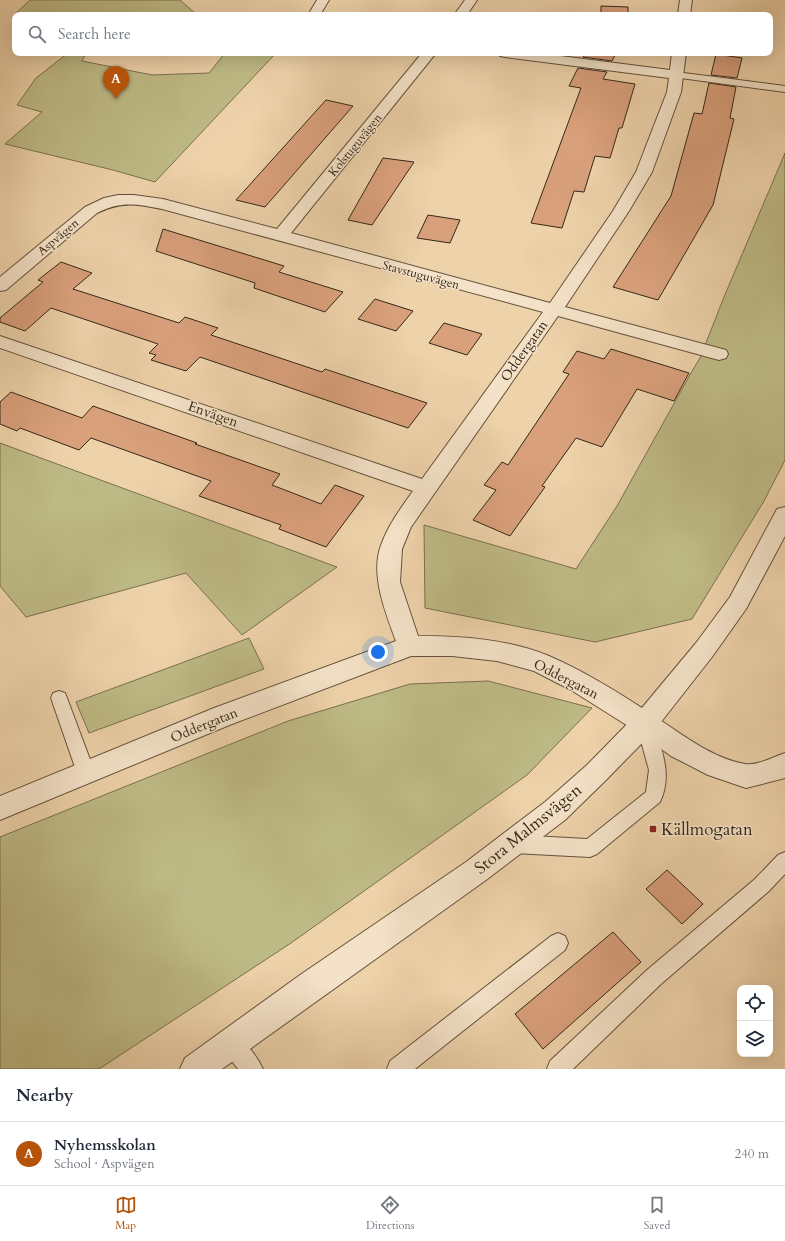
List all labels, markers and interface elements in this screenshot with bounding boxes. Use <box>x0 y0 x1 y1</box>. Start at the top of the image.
search box <box>12 12 773 56</box>
icon: search <box>26 23 48 45</box>
text: Search here <box>58 24 131 44</box>
pin: A <box>103 66 129 99</box>
street label: Kolstuguvägen <box>325 110 385 180</box>
street label: Aspvägen <box>34 215 82 259</box>
street label: Stavstuguvägen <box>381 257 461 293</box>
street label: Oddergatan <box>496 317 552 385</box>
street label: Envägen <box>185 397 241 431</box>
your location <box>368 642 388 662</box>
street label: Oddergatan <box>530 654 602 704</box>
street label: Oddergatan <box>168 703 240 747</box>
street label: Stora Malmsvägen <box>469 778 587 879</box>
place label: Källmogatan <box>661 818 753 841</box>
marker: Källmogatan <box>648 824 658 834</box>
map controls <box>737 985 773 1057</box>
button: locate <box>737 985 773 1021</box>
button: layers <box>737 1021 773 1057</box>
text: Nearby <box>16 1084 73 1107</box>
text: Nyhemsskolan <box>54 1135 156 1155</box>
text: A <box>24 1145 34 1163</box>
text: 240 m <box>735 1145 769 1163</box>
text: School · Aspvägen <box>54 1155 155 1173</box>
tab: Map <box>115 1194 137 1233</box>
tab: Directions <box>366 1194 414 1233</box>
tab: Saved <box>644 1194 670 1233</box>

